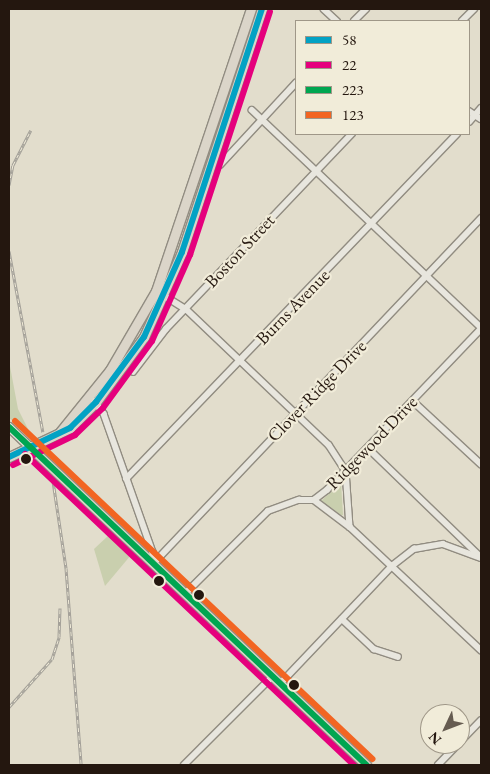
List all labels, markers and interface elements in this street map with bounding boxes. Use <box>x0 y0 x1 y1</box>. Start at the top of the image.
legend <box>295 20 470 135</box>
text: 58 <box>342 30 356 49</box>
text: 22 <box>342 55 356 74</box>
text: 223 <box>342 80 364 99</box>
text: 123 <box>342 105 364 124</box>
street label: Boston Street <box>201 210 279 292</box>
street label: Burns Avenue <box>252 265 334 349</box>
street label: Clover Ridge Drive <box>263 336 371 446</box>
street label: Ridgewood Drive <box>322 392 422 494</box>
unlabelled marker <box>21 454 31 464</box>
unlabelled marker <box>154 576 164 586</box>
unlabelled marker <box>194 590 204 600</box>
unlabelled marker <box>289 680 299 690</box>
north arrow <box>420 704 470 754</box>
text: N <box>424 728 445 749</box>

